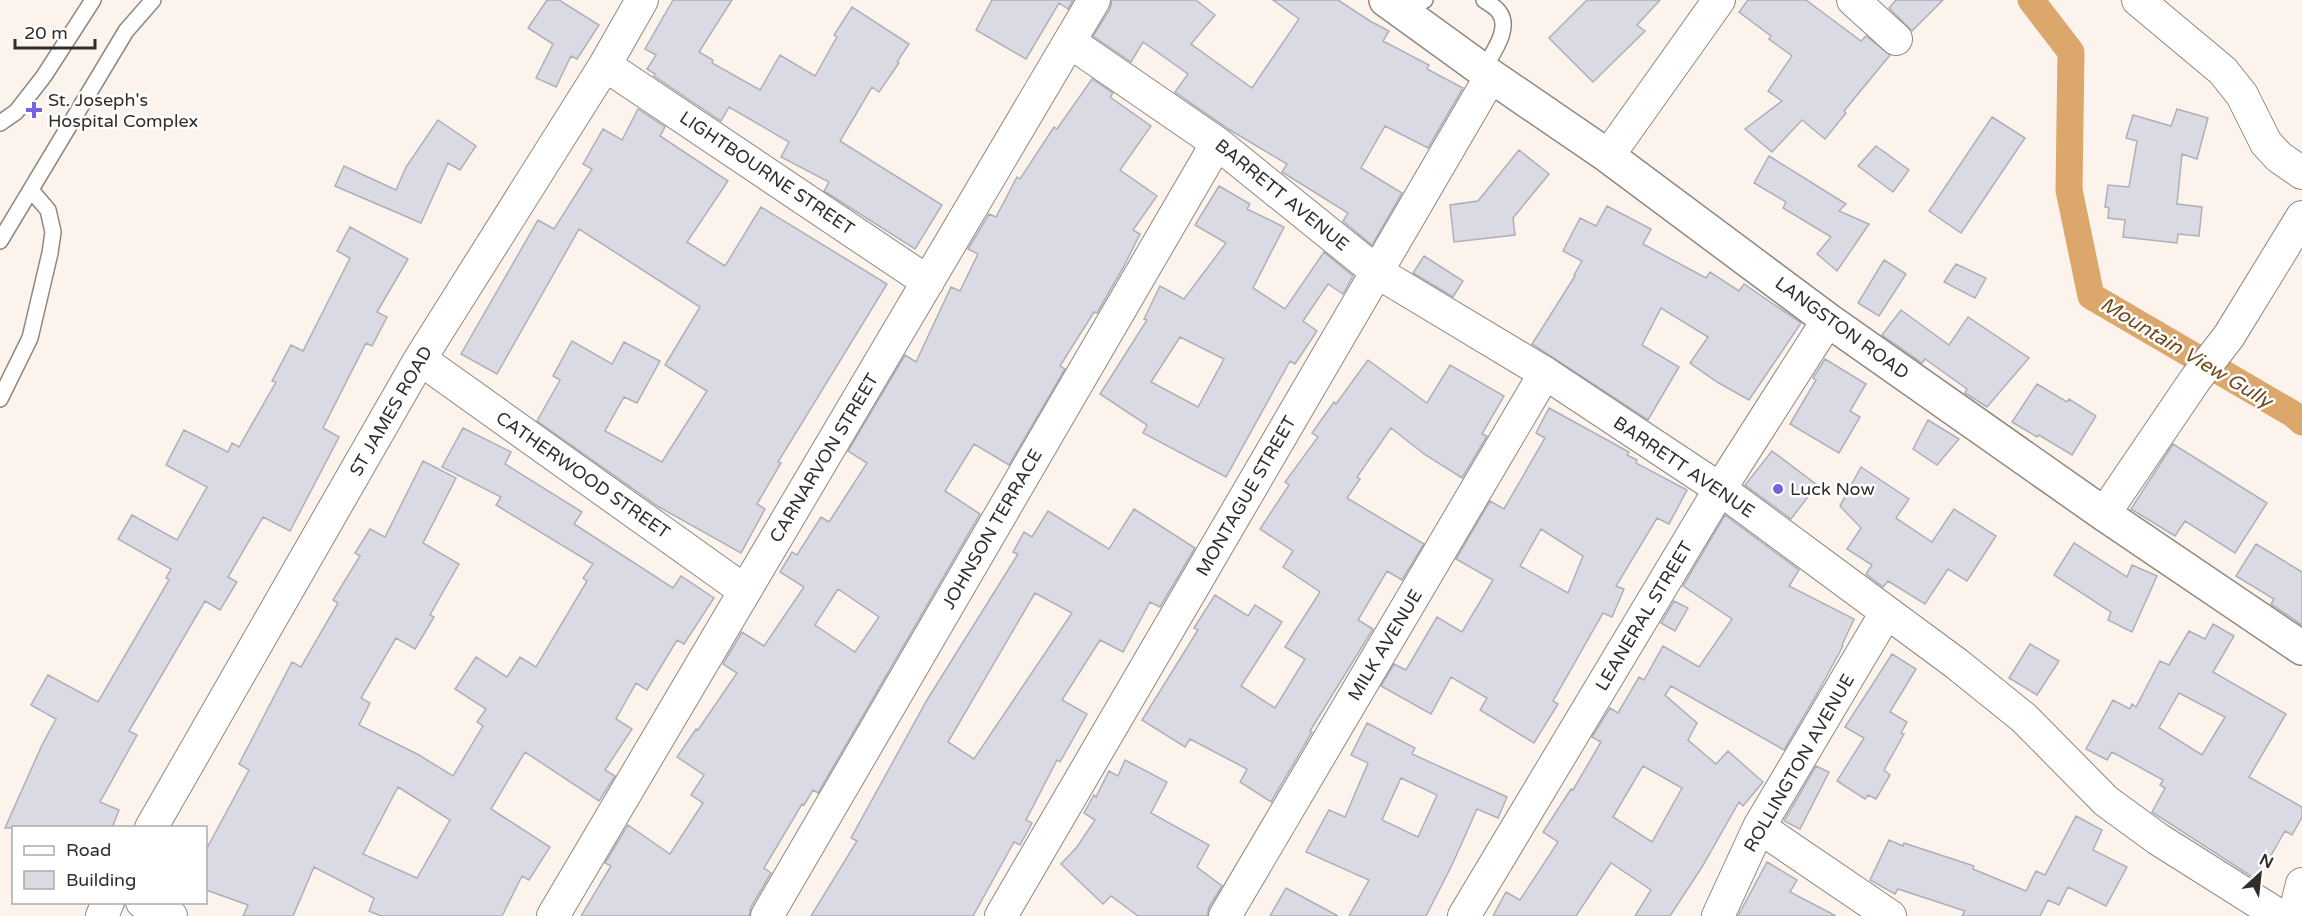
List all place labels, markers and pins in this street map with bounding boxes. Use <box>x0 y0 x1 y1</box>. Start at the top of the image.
place label: St. Joseph's Hospital Complex <box>48 89 198 132</box>
marker: St. Joseph's Hospital Complex <box>25 101 43 119</box>
place label: Luck Now <box>1790 478 1875 500</box>
marker: Luck Now <box>1771 482 1785 496</box>

